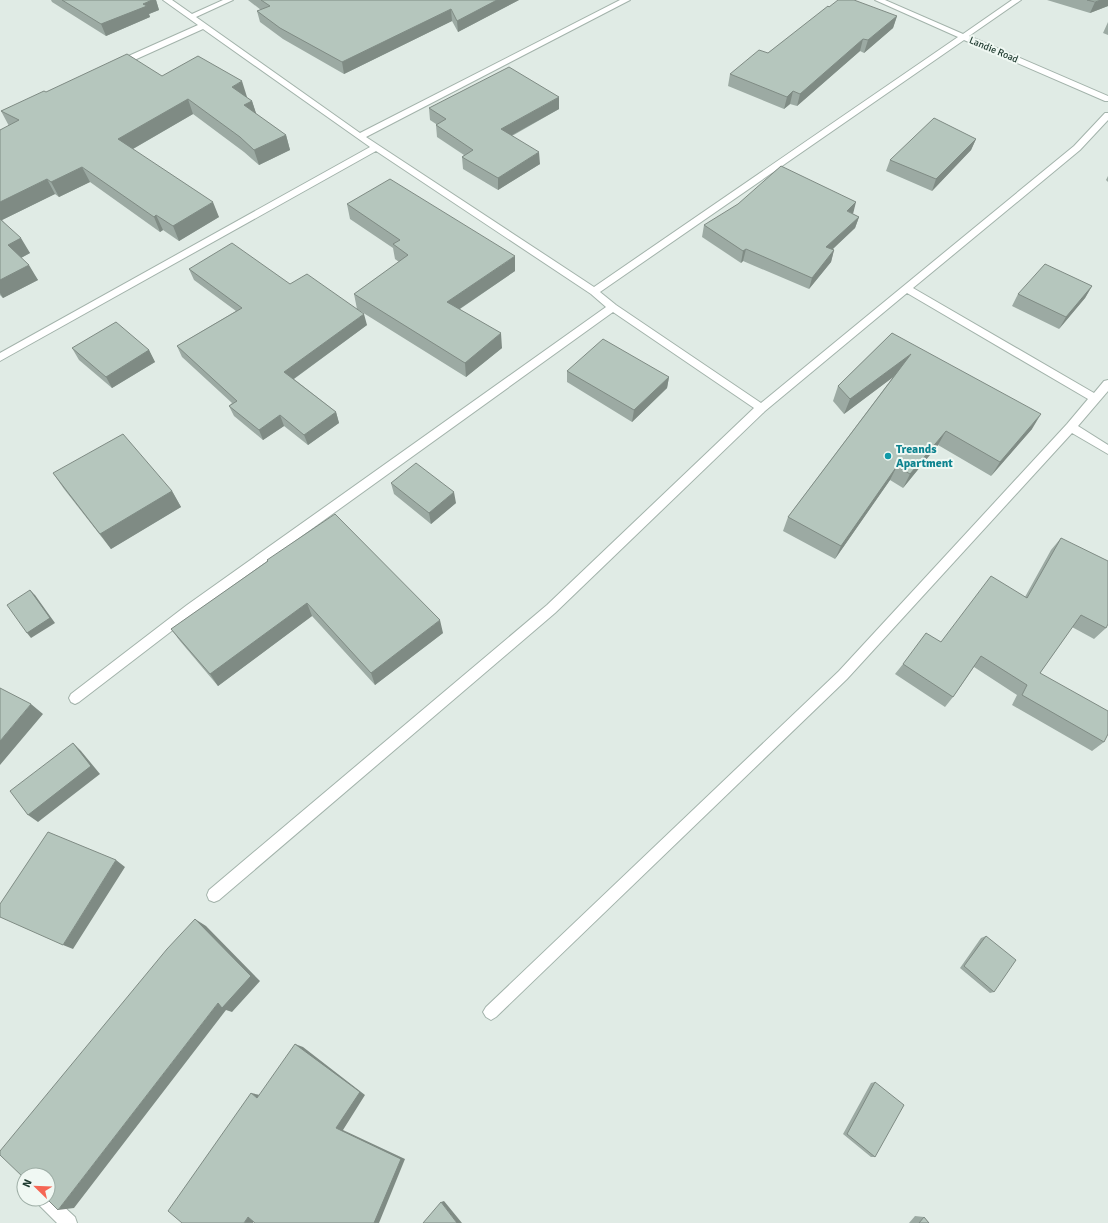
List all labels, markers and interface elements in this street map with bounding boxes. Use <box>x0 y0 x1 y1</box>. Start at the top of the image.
street label: Landie Road <box>967 34 1020 66</box>
place label: Treands Apartment <box>896 442 953 471</box>
marker: Treands Apartment <box>883 451 893 461</box>
north arrow <box>16 1167 56 1207</box>
text: N <box>20 1177 35 1189</box>

